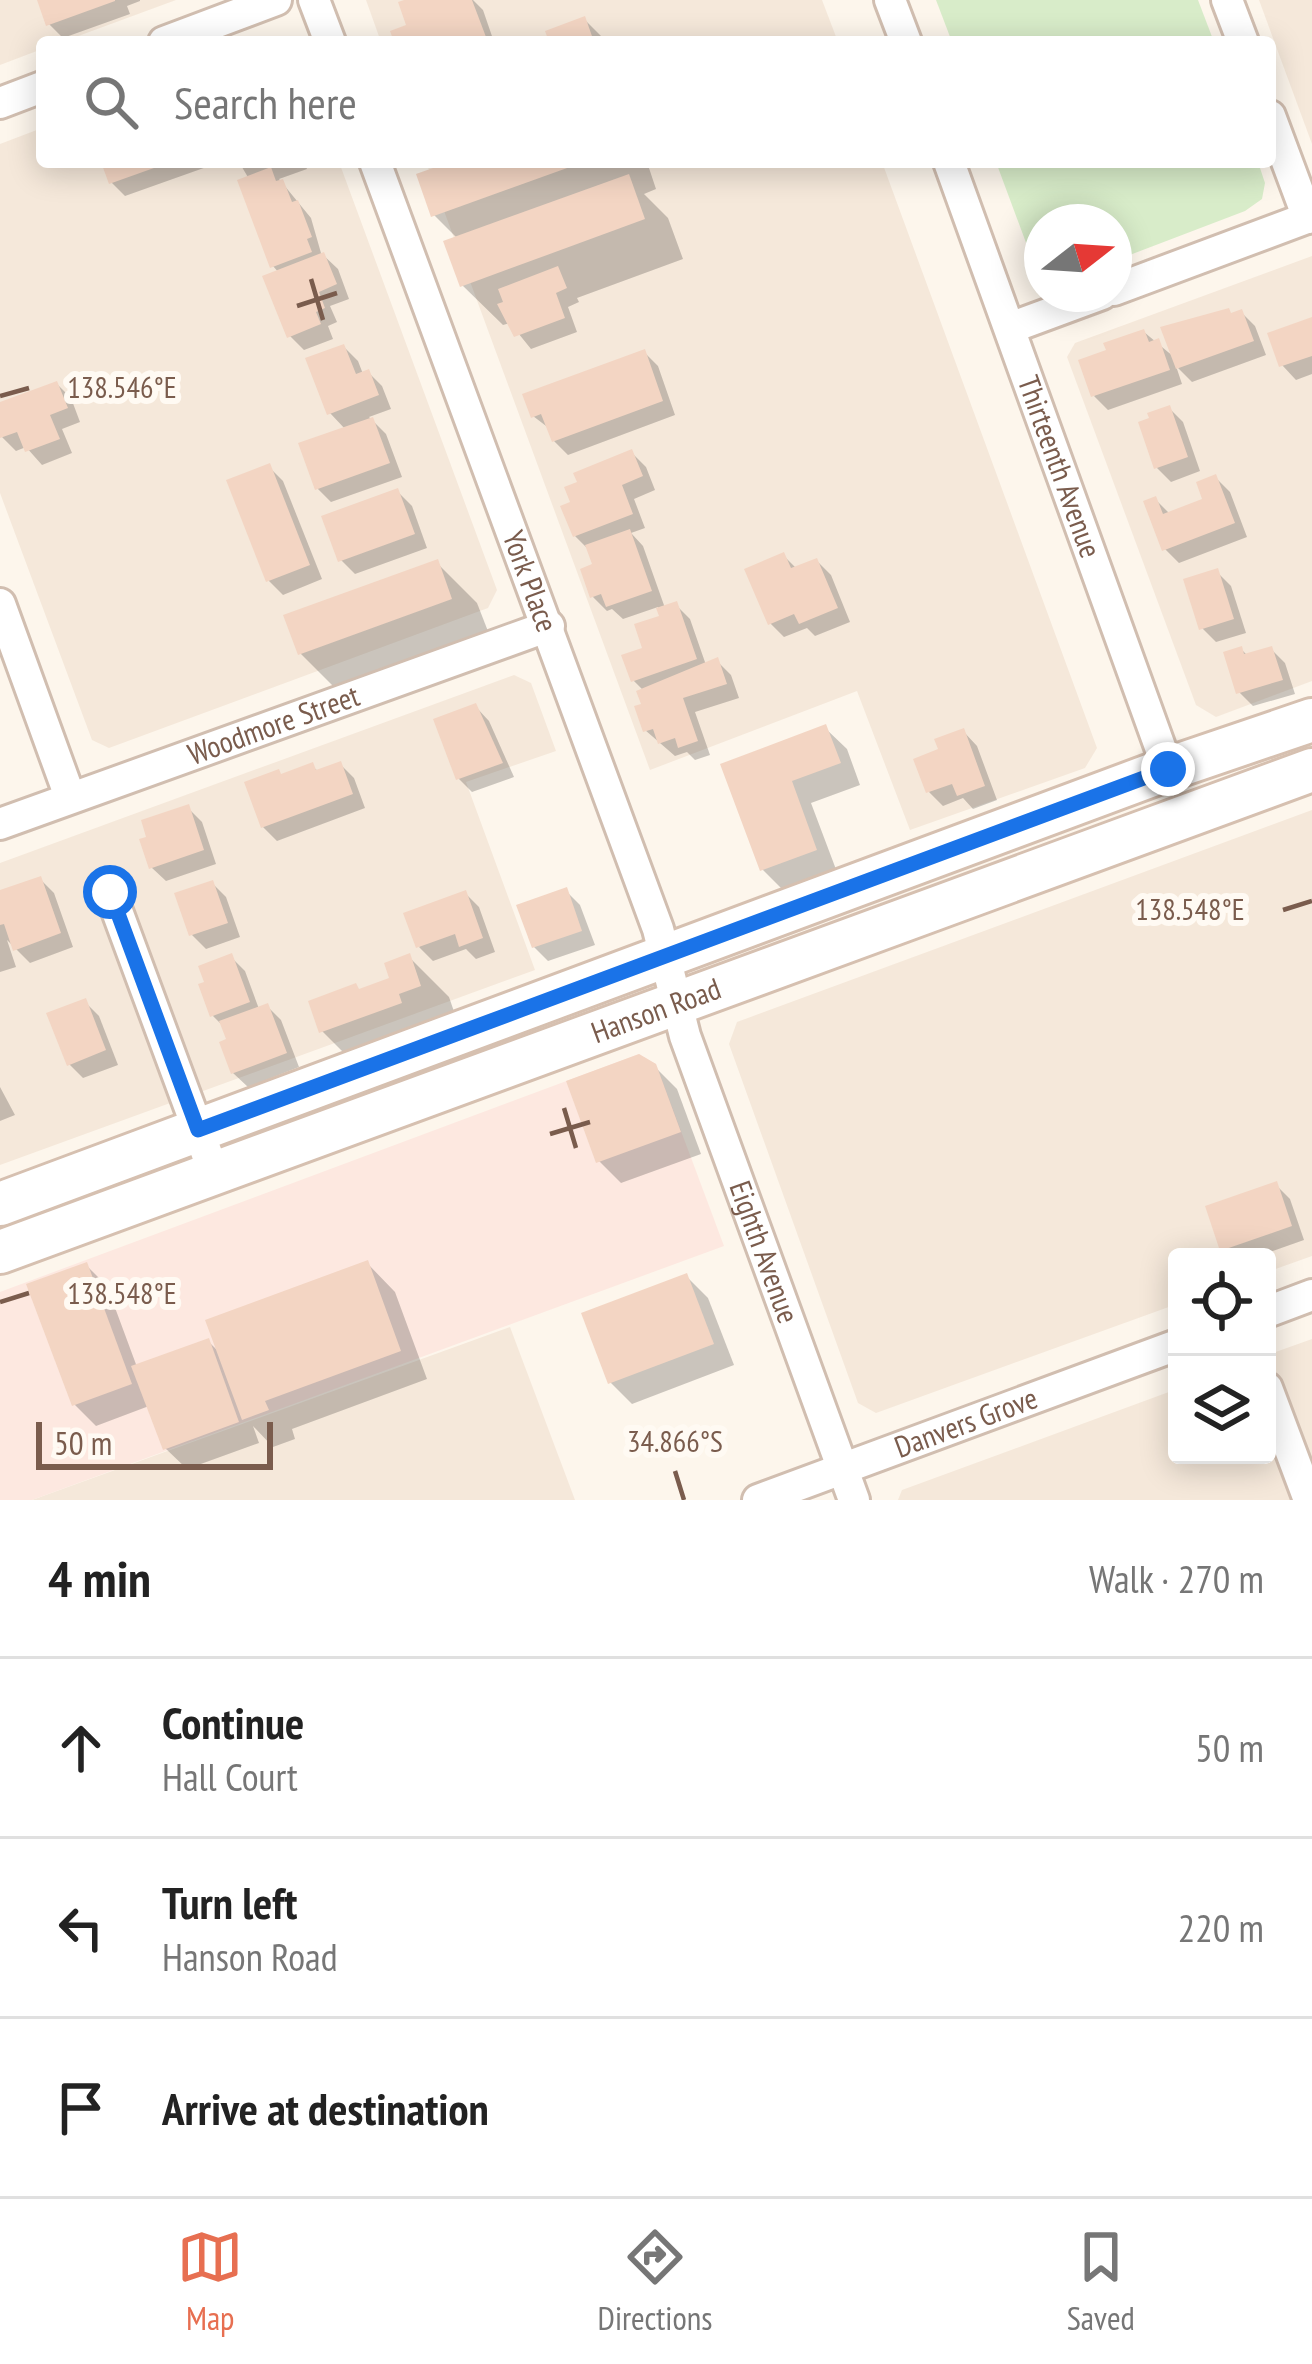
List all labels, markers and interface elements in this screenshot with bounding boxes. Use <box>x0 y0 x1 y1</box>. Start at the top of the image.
search box <box>36 36 1276 168</box>
icon: search <box>78 69 144 135</box>
text: Search here <box>174 73 357 131</box>
north arrow <box>1024 204 1132 312</box>
text: 138.546°E <box>67 367 177 406</box>
street label: Thirteenth Avenue <box>1010 370 1111 563</box>
street label: York Place <box>495 525 568 637</box>
street label: Woodmore Street <box>182 675 365 773</box>
route end <box>1141 742 1195 796</box>
route start <box>83 865 137 919</box>
text: 138.548°E <box>1135 889 1245 928</box>
street label: Hanson Road <box>585 968 726 1051</box>
street label: Eighth Avenue <box>721 1175 809 1328</box>
map controls <box>1168 1248 1276 1464</box>
button: locate <box>1168 1248 1276 1356</box>
text: 138.548°E <box>67 1273 177 1312</box>
button: layers <box>1168 1356 1276 1464</box>
street label: Danvers Grove <box>889 1377 1043 1466</box>
scale bar <box>36 1416 273 1469</box>
text: 50 m <box>54 1421 112 1464</box>
text: 34.866°S <box>627 1421 723 1460</box>
text: 4 min <box>48 1545 151 1611</box>
text: Walk · 270 m <box>1089 1553 1264 1604</box>
text: Continue <box>162 1693 304 1751</box>
icon: ahead <box>48 1715 114 1781</box>
text: 50 m <box>1195 1722 1264 1773</box>
text: Hall Court <box>162 1751 298 1802</box>
text: Turn left <box>162 1873 297 1931</box>
icon: left <box>48 1895 114 1961</box>
text: 220 m <box>1178 1902 1264 1953</box>
text: Hanson Road <box>162 1931 338 1982</box>
icon: arrive <box>48 2075 114 2141</box>
text: Arrive at destination <box>162 2079 489 2137</box>
tab: Map <box>177 2224 243 2339</box>
tab: Directions <box>598 2224 712 2339</box>
tab: Saved <box>1067 2224 1135 2339</box>

